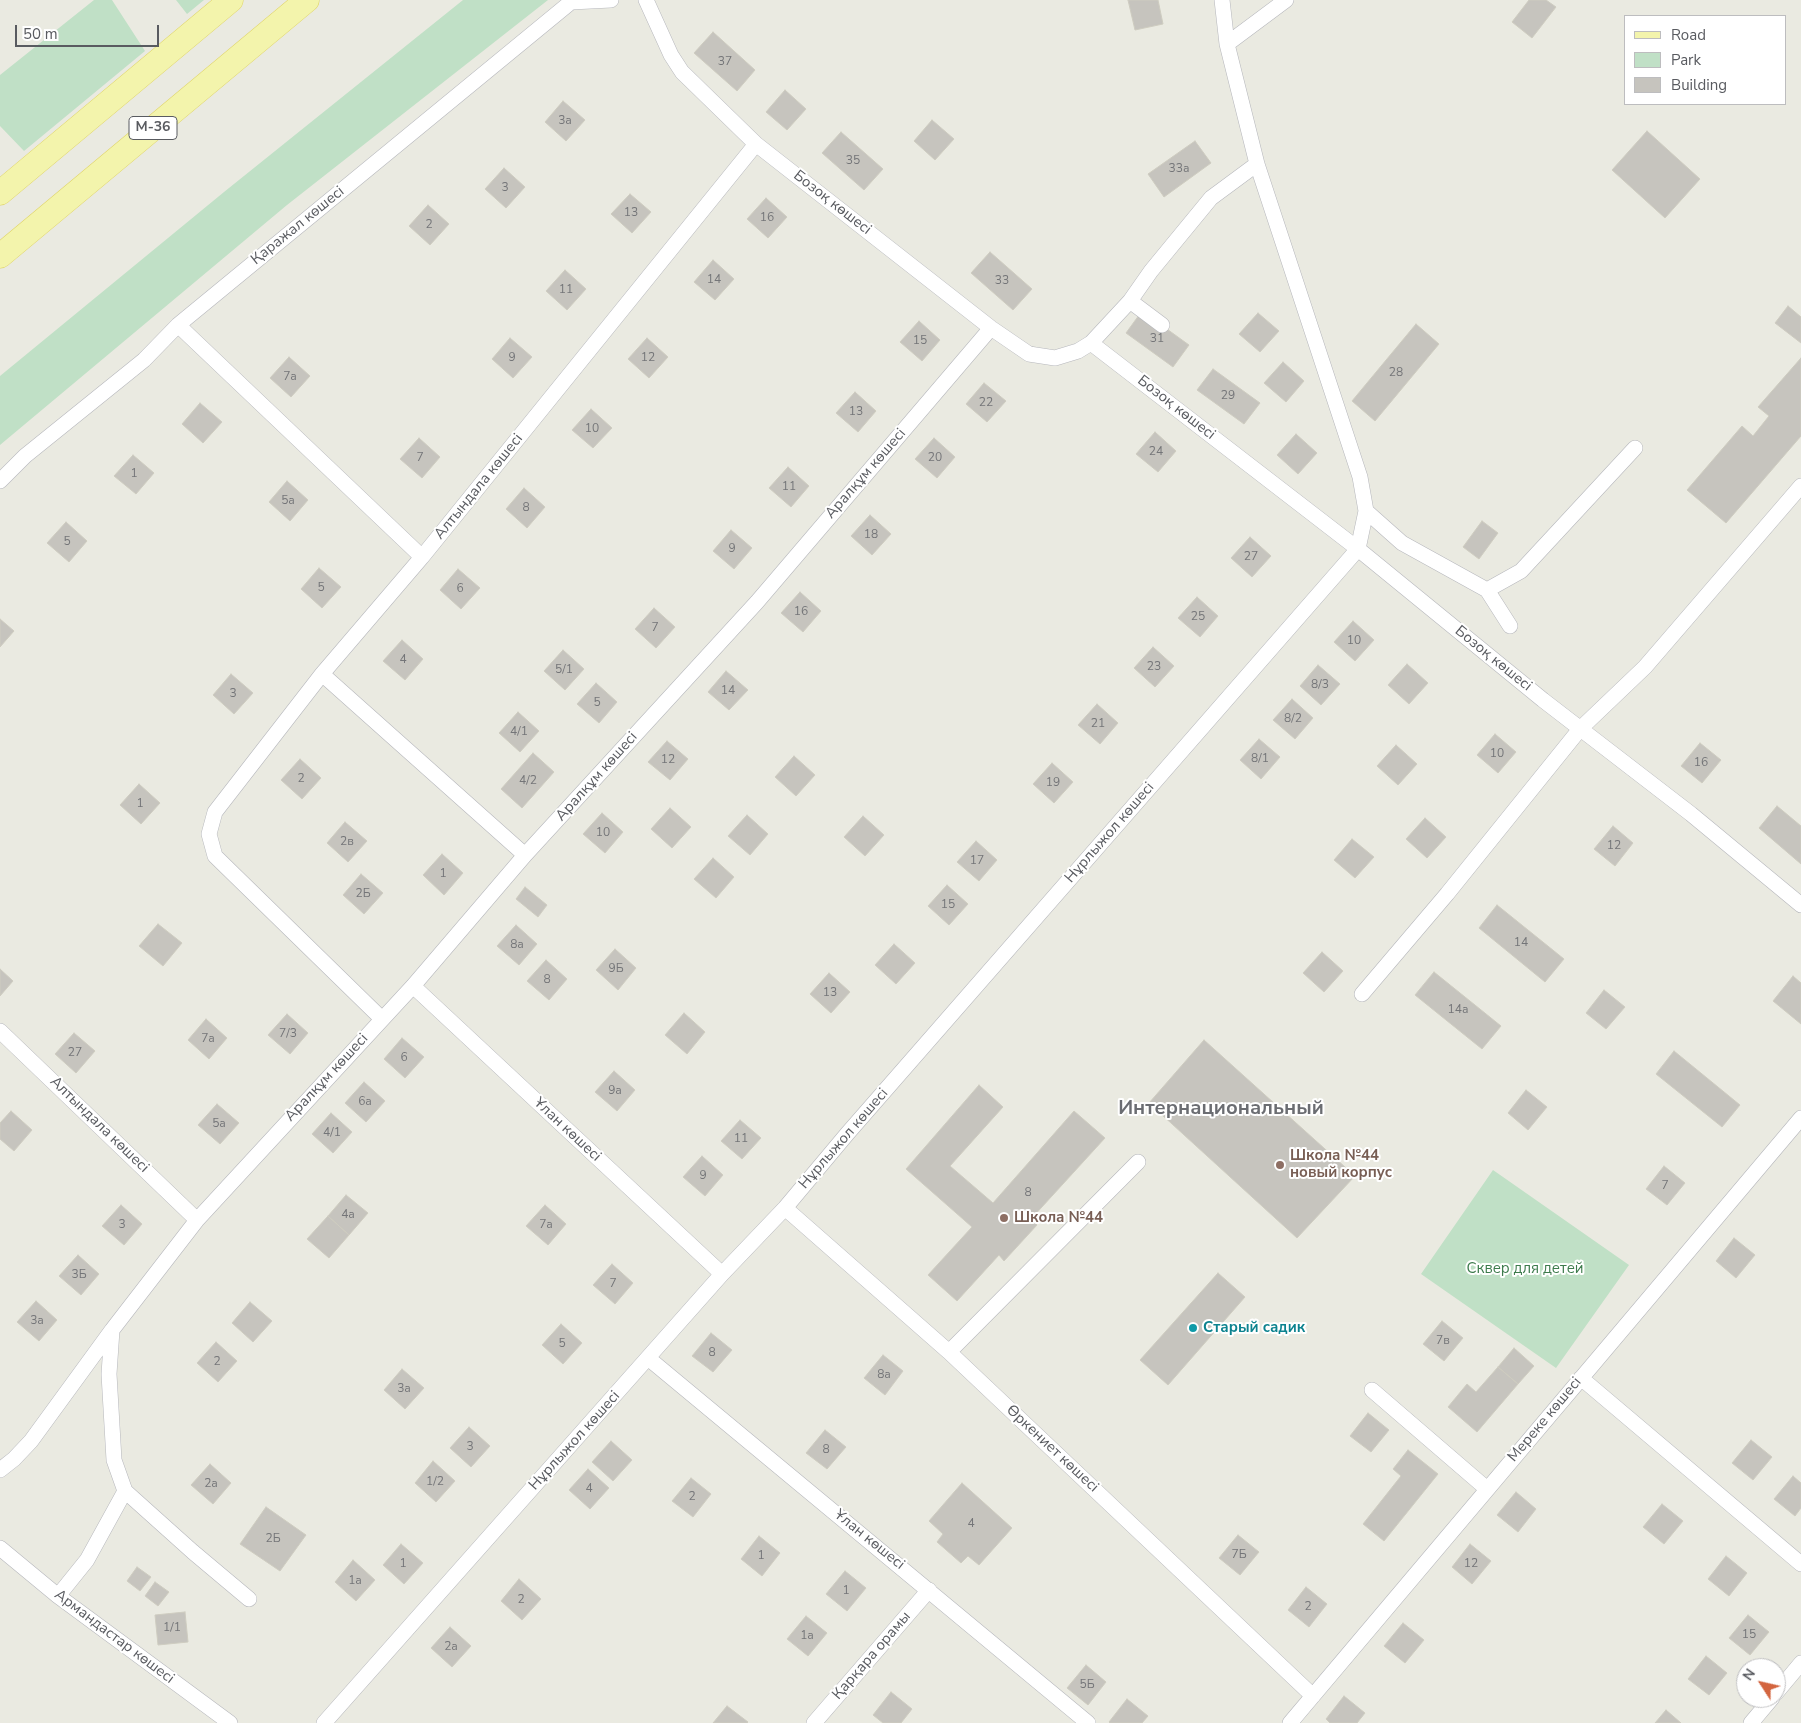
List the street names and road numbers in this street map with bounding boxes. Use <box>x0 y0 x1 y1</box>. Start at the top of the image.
road number: M-36 <box>129 116 177 140</box>
street label: Бозоқ көшесі <box>789 167 875 239</box>
street label: Қаражал көшесі <box>248 183 348 269</box>
street label: Бозоқ көшесі <box>1133 372 1219 444</box>
street label: Аралқұм көшесі <box>822 425 910 523</box>
street label: Алтындала көшесі <box>431 431 527 543</box>
street label: Бозоқ көшесі <box>1451 622 1535 696</box>
street label: Аралқұм көшесі <box>552 729 642 825</box>
street label: Нұрлыжол көшесі <box>1061 779 1159 887</box>
street label: Аралқұм көшесі <box>282 1030 372 1126</box>
street label: Алтындала көшесі <box>46 1073 152 1177</box>
street label: Нұрлыжол көшесі <box>795 1085 893 1193</box>
street label: Ұлан көшесі <box>530 1094 604 1166</box>
street label: Мереке көшесі <box>1504 1374 1586 1466</box>
street label: Нұрлыжол көшесі <box>526 1388 624 1494</box>
street label: Өркениет көшесі <box>1002 1402 1102 1496</box>
street label: Ұлан көшесі <box>830 1506 908 1574</box>
street label: Армандастар көшесі <box>51 1586 177 1688</box>
street label: Қарқара орамы <box>829 1608 915 1704</box>

